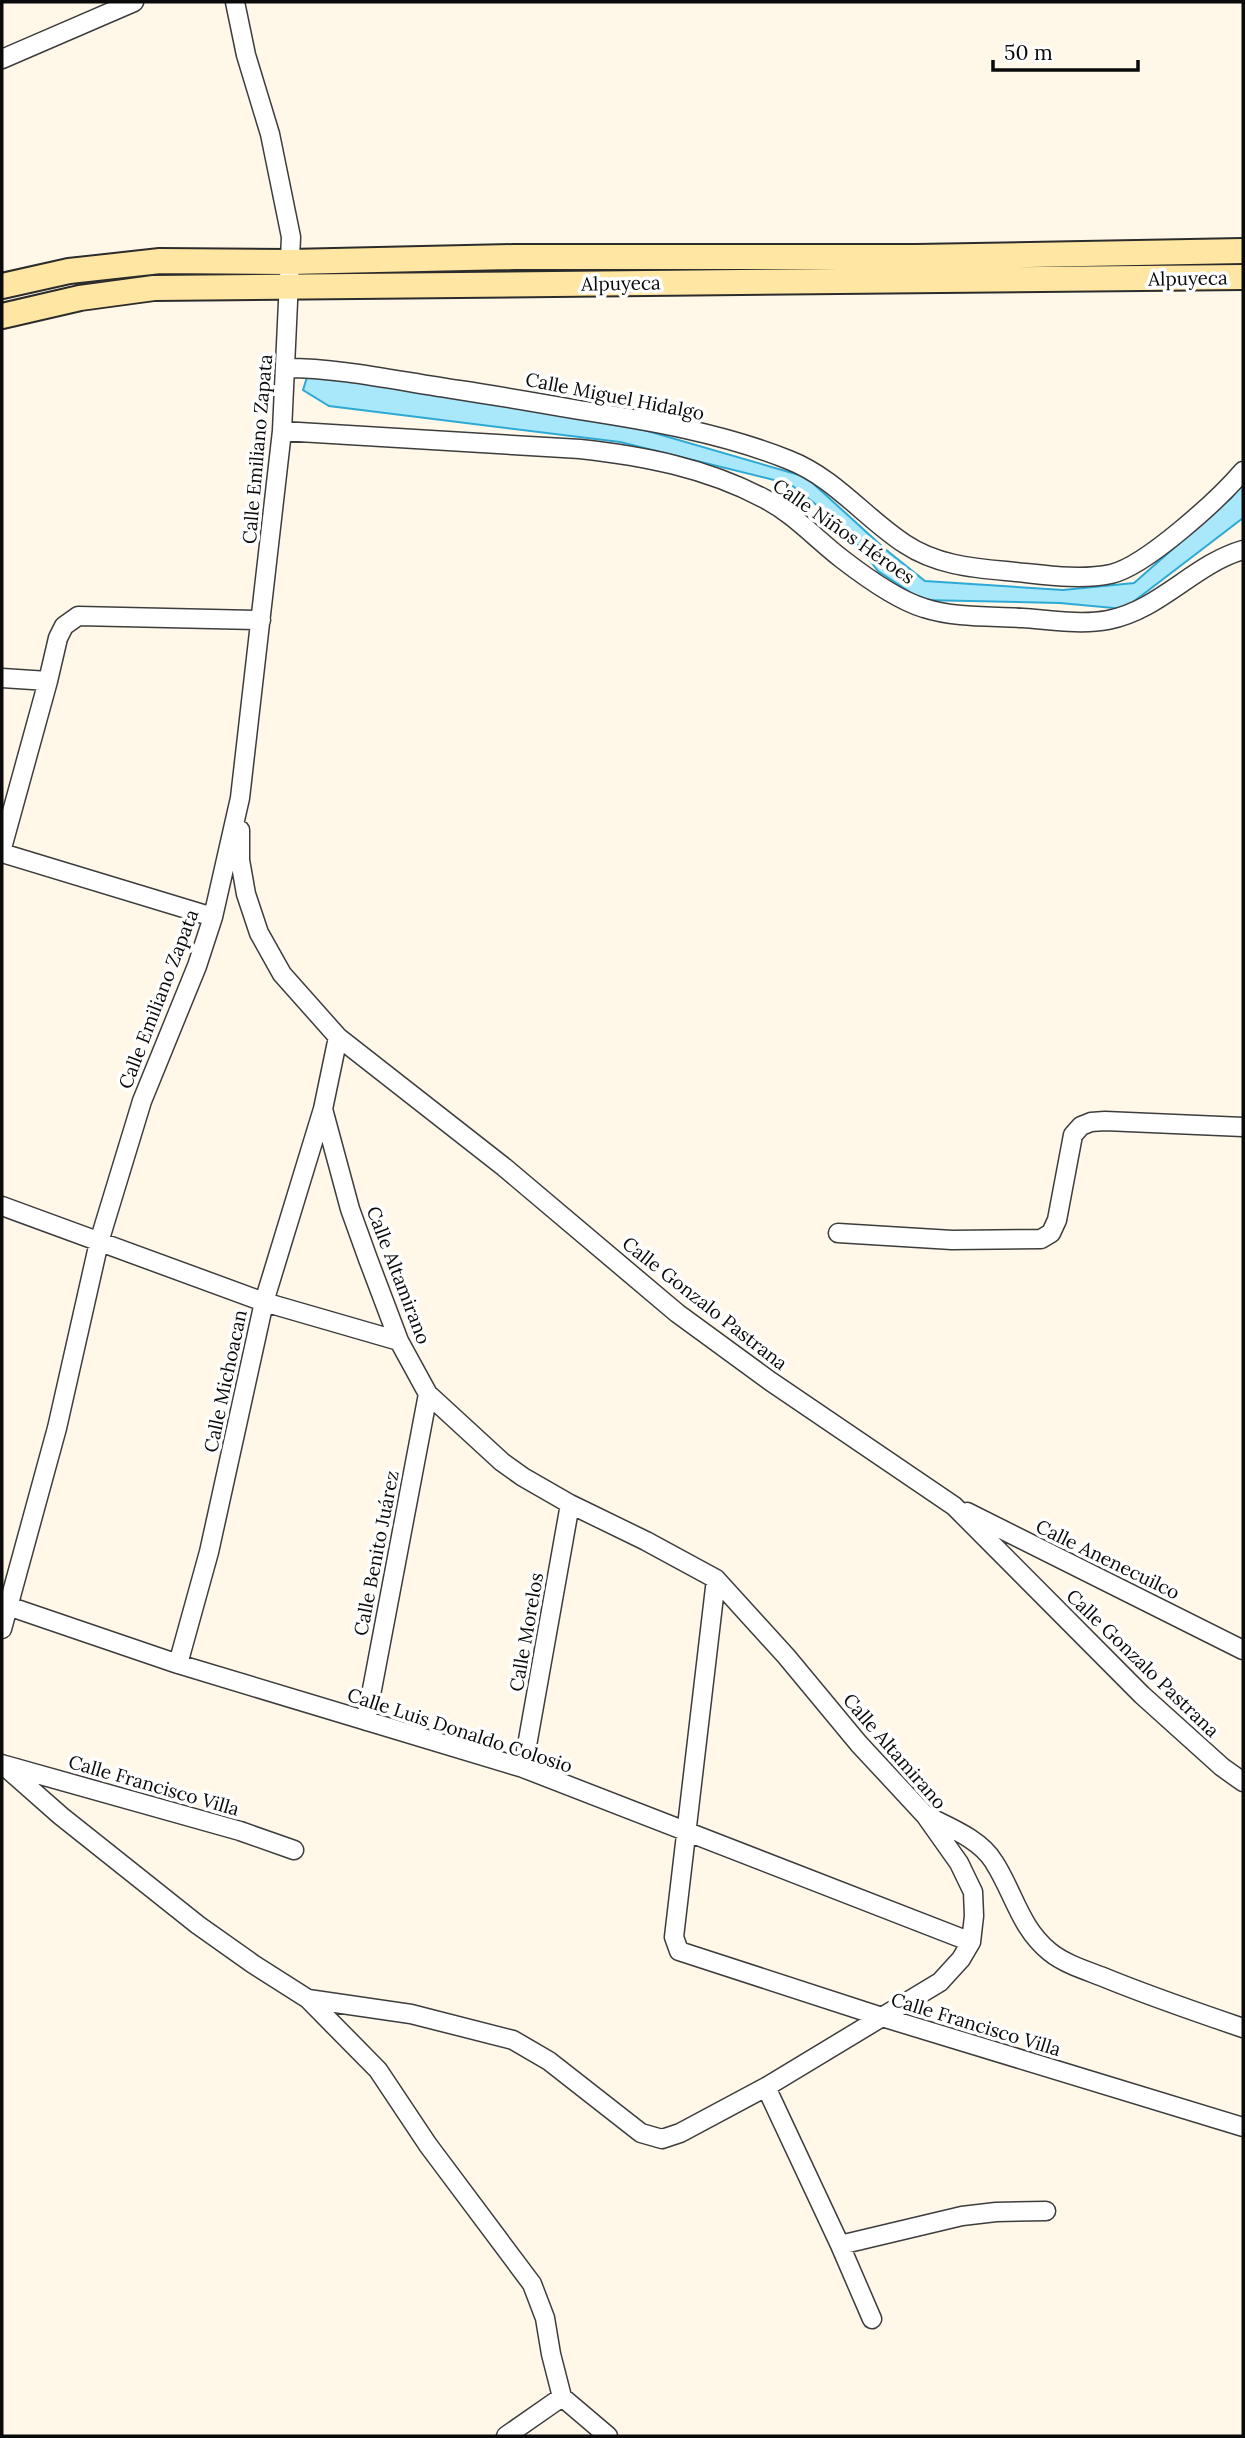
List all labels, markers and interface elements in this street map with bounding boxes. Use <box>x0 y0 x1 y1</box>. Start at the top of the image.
scale bar <box>993 28 1138 72</box>
text: 50 m <box>1004 39 1053 66</box>
street label: Alpuyeca <box>1147 265 1228 291</box>
street label: Alpuyeca <box>580 270 661 296</box>
street label: Calle Emiliano Zapata <box>237 353 277 545</box>
street label: Calle Miguel Hidalgo <box>524 367 706 425</box>
street label: Calle Niños Héroes <box>768 473 920 589</box>
street label: Calle Emiliano Zapata <box>113 906 203 1092</box>
street label: Calle Altamirano <box>362 1203 436 1347</box>
street label: Calle Gonzalo Pastrana <box>618 1231 793 1375</box>
street label: Calle Michoacan <box>198 1307 252 1455</box>
street label: Calle Benito Juárez <box>348 1468 404 1638</box>
street label: Calle Anenecuilco <box>1032 1514 1184 1604</box>
street label: Calle Morelos <box>504 1570 548 1693</box>
street label: Calle Gonzalo Pastrana <box>1062 1584 1225 1742</box>
street label: Calle Luis Donaldo Colosio <box>344 1682 576 1778</box>
street label: Calle Altamirano <box>838 1688 952 1814</box>
street label: Calle Francisco Villa <box>66 1749 242 1821</box>
street label: Calle Francisco Villa <box>888 1987 1064 2061</box>

